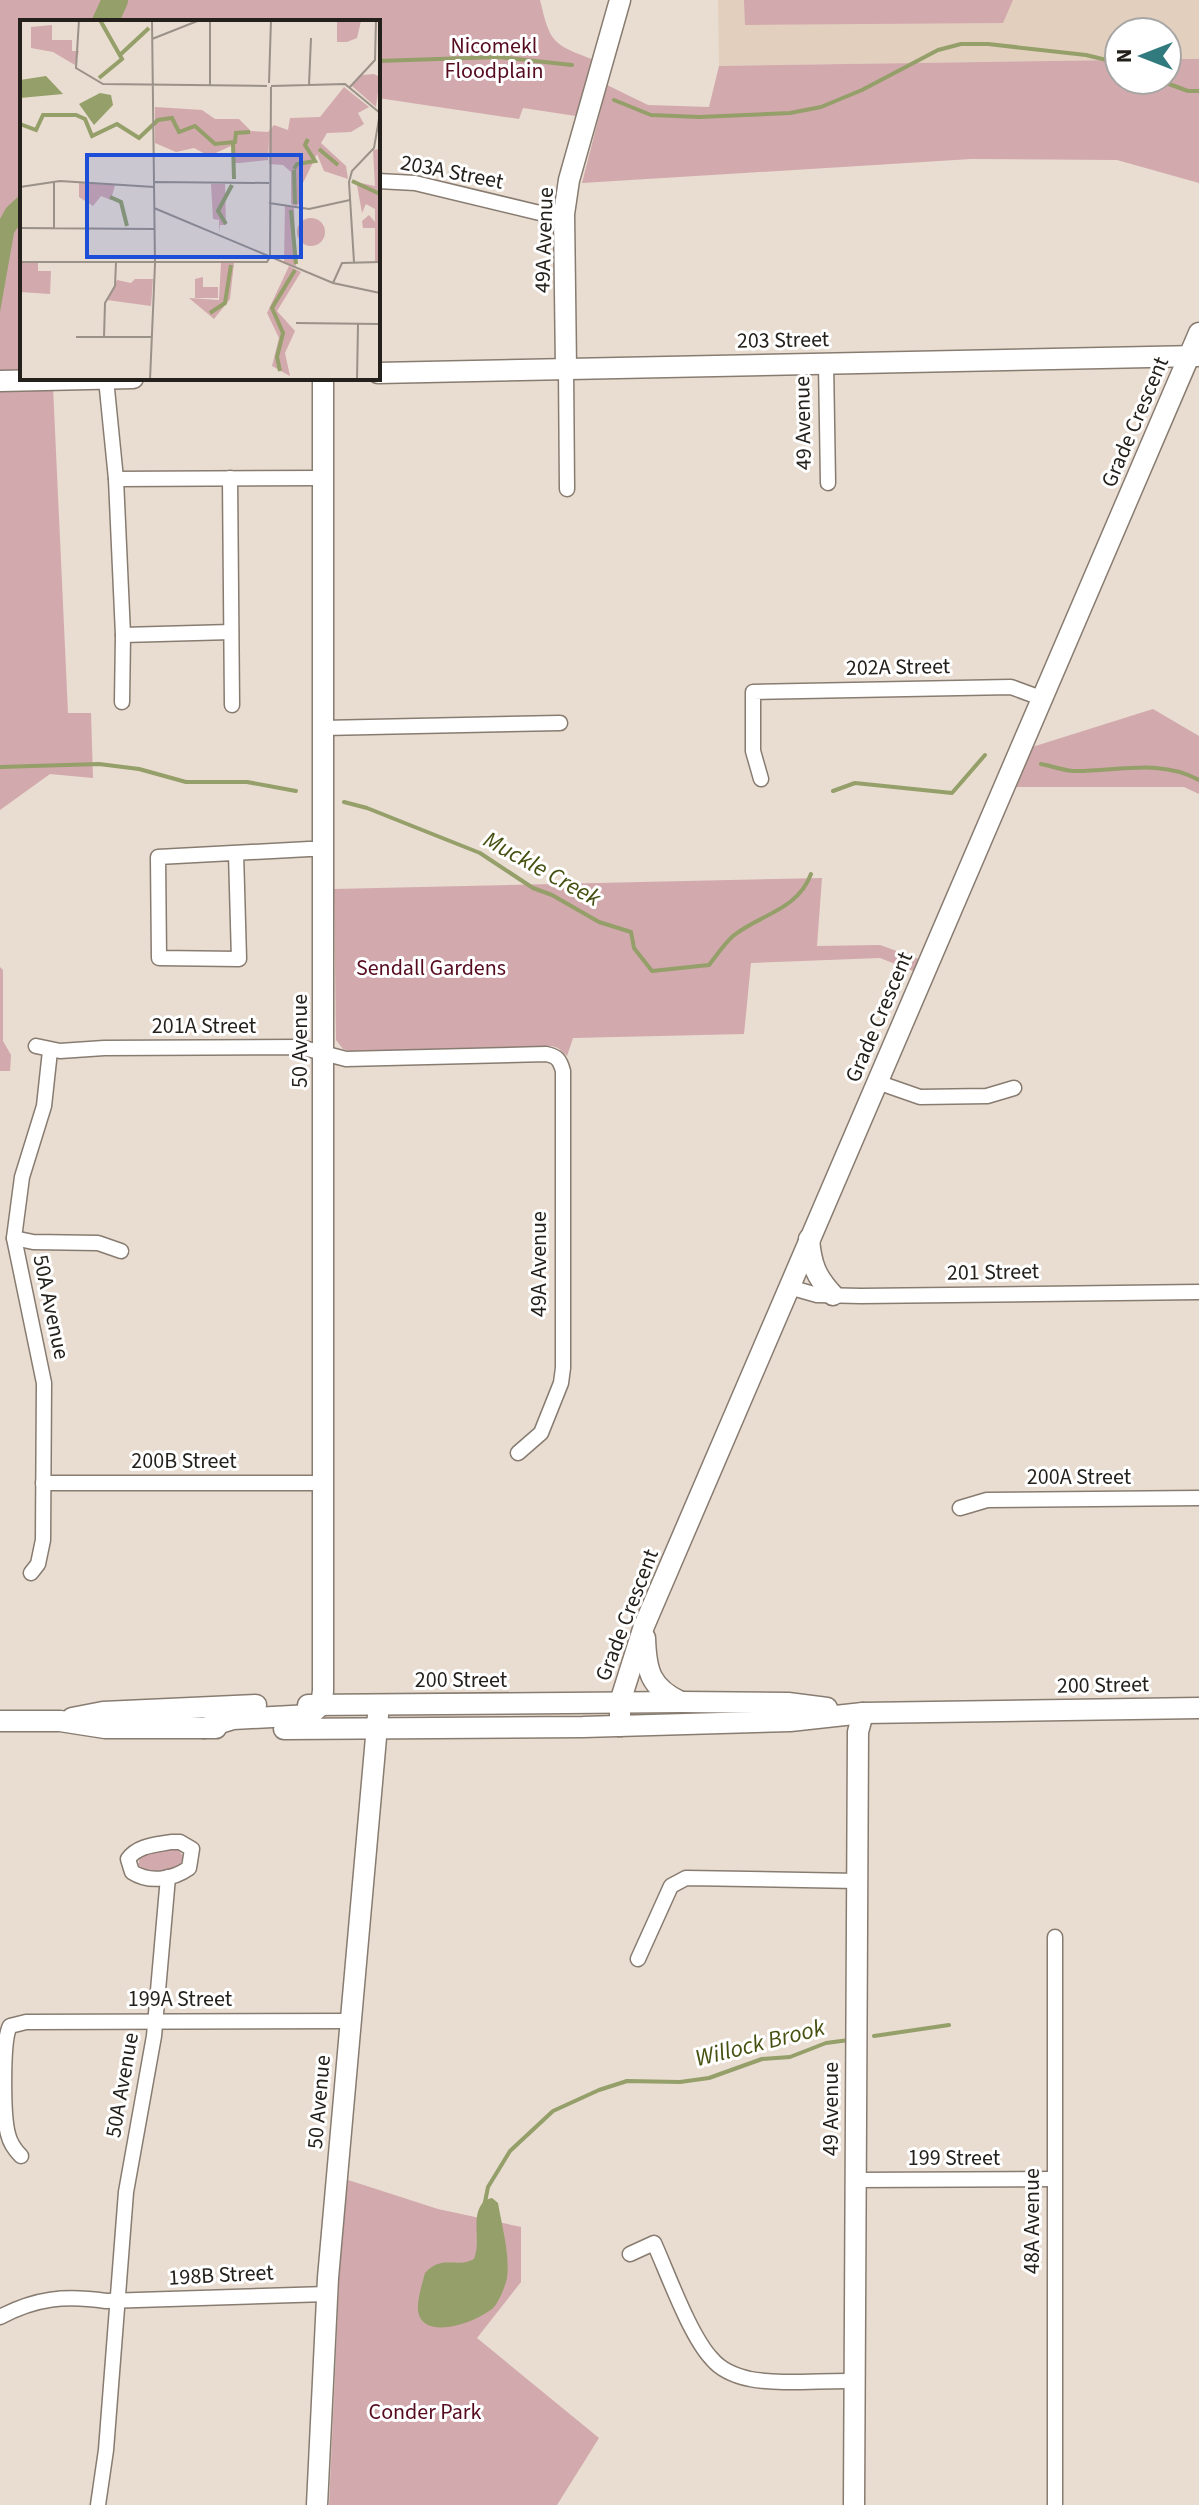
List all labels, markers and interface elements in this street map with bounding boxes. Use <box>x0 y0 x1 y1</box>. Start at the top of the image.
north arrow <box>1103 16 1183 96</box>
inset map <box>20 20 380 380</box>
park label: Nicomekl Floodplain <box>445 30 543 87</box>
text: N <box>1108 49 1140 63</box>
street label: 203A Street <box>398 146 507 198</box>
street label: 49A Avenue <box>526 186 562 294</box>
street label: 203 Street <box>737 323 830 357</box>
street label: Grade Crescent <box>1093 351 1177 492</box>
street label: 49 Avenue <box>786 376 820 470</box>
street label: 202A Street <box>846 650 951 684</box>
water label: Muckle Creek <box>477 822 607 916</box>
street label: Grade Crescent <box>837 946 921 1087</box>
park label: Sendall Gardens <box>356 952 506 984</box>
street label: 50 Avenue <box>284 994 316 1088</box>
street label: 201A Street <box>152 1010 257 1042</box>
street label: 49A Avenue <box>523 1211 555 1317</box>
street label: 50A Avenue <box>24 1252 78 1362</box>
street label: 201 Street <box>947 1255 1040 1289</box>
street label: 200B Street <box>131 1445 237 1477</box>
street label: 200A Street <box>1027 1461 1132 1493</box>
street label: Grade Crescent <box>587 1544 667 1686</box>
street label: 200 Street <box>415 1664 508 1696</box>
street label: 200 Street <box>1057 1668 1150 1702</box>
street label: 199A Street <box>128 1983 233 2015</box>
water label: Willock Brook <box>691 2010 829 2076</box>
street label: 50A Avenue <box>97 2030 147 2140</box>
street label: 50 Avenue <box>299 2054 339 2150</box>
street label: 49 Avenue <box>815 2062 847 2156</box>
street label: 199 Street <box>908 2142 1001 2174</box>
street label: 48A Avenue <box>1016 2168 1048 2274</box>
street label: 198B Street <box>168 2256 275 2294</box>
park label: Conder Park <box>369 2396 482 2428</box>

